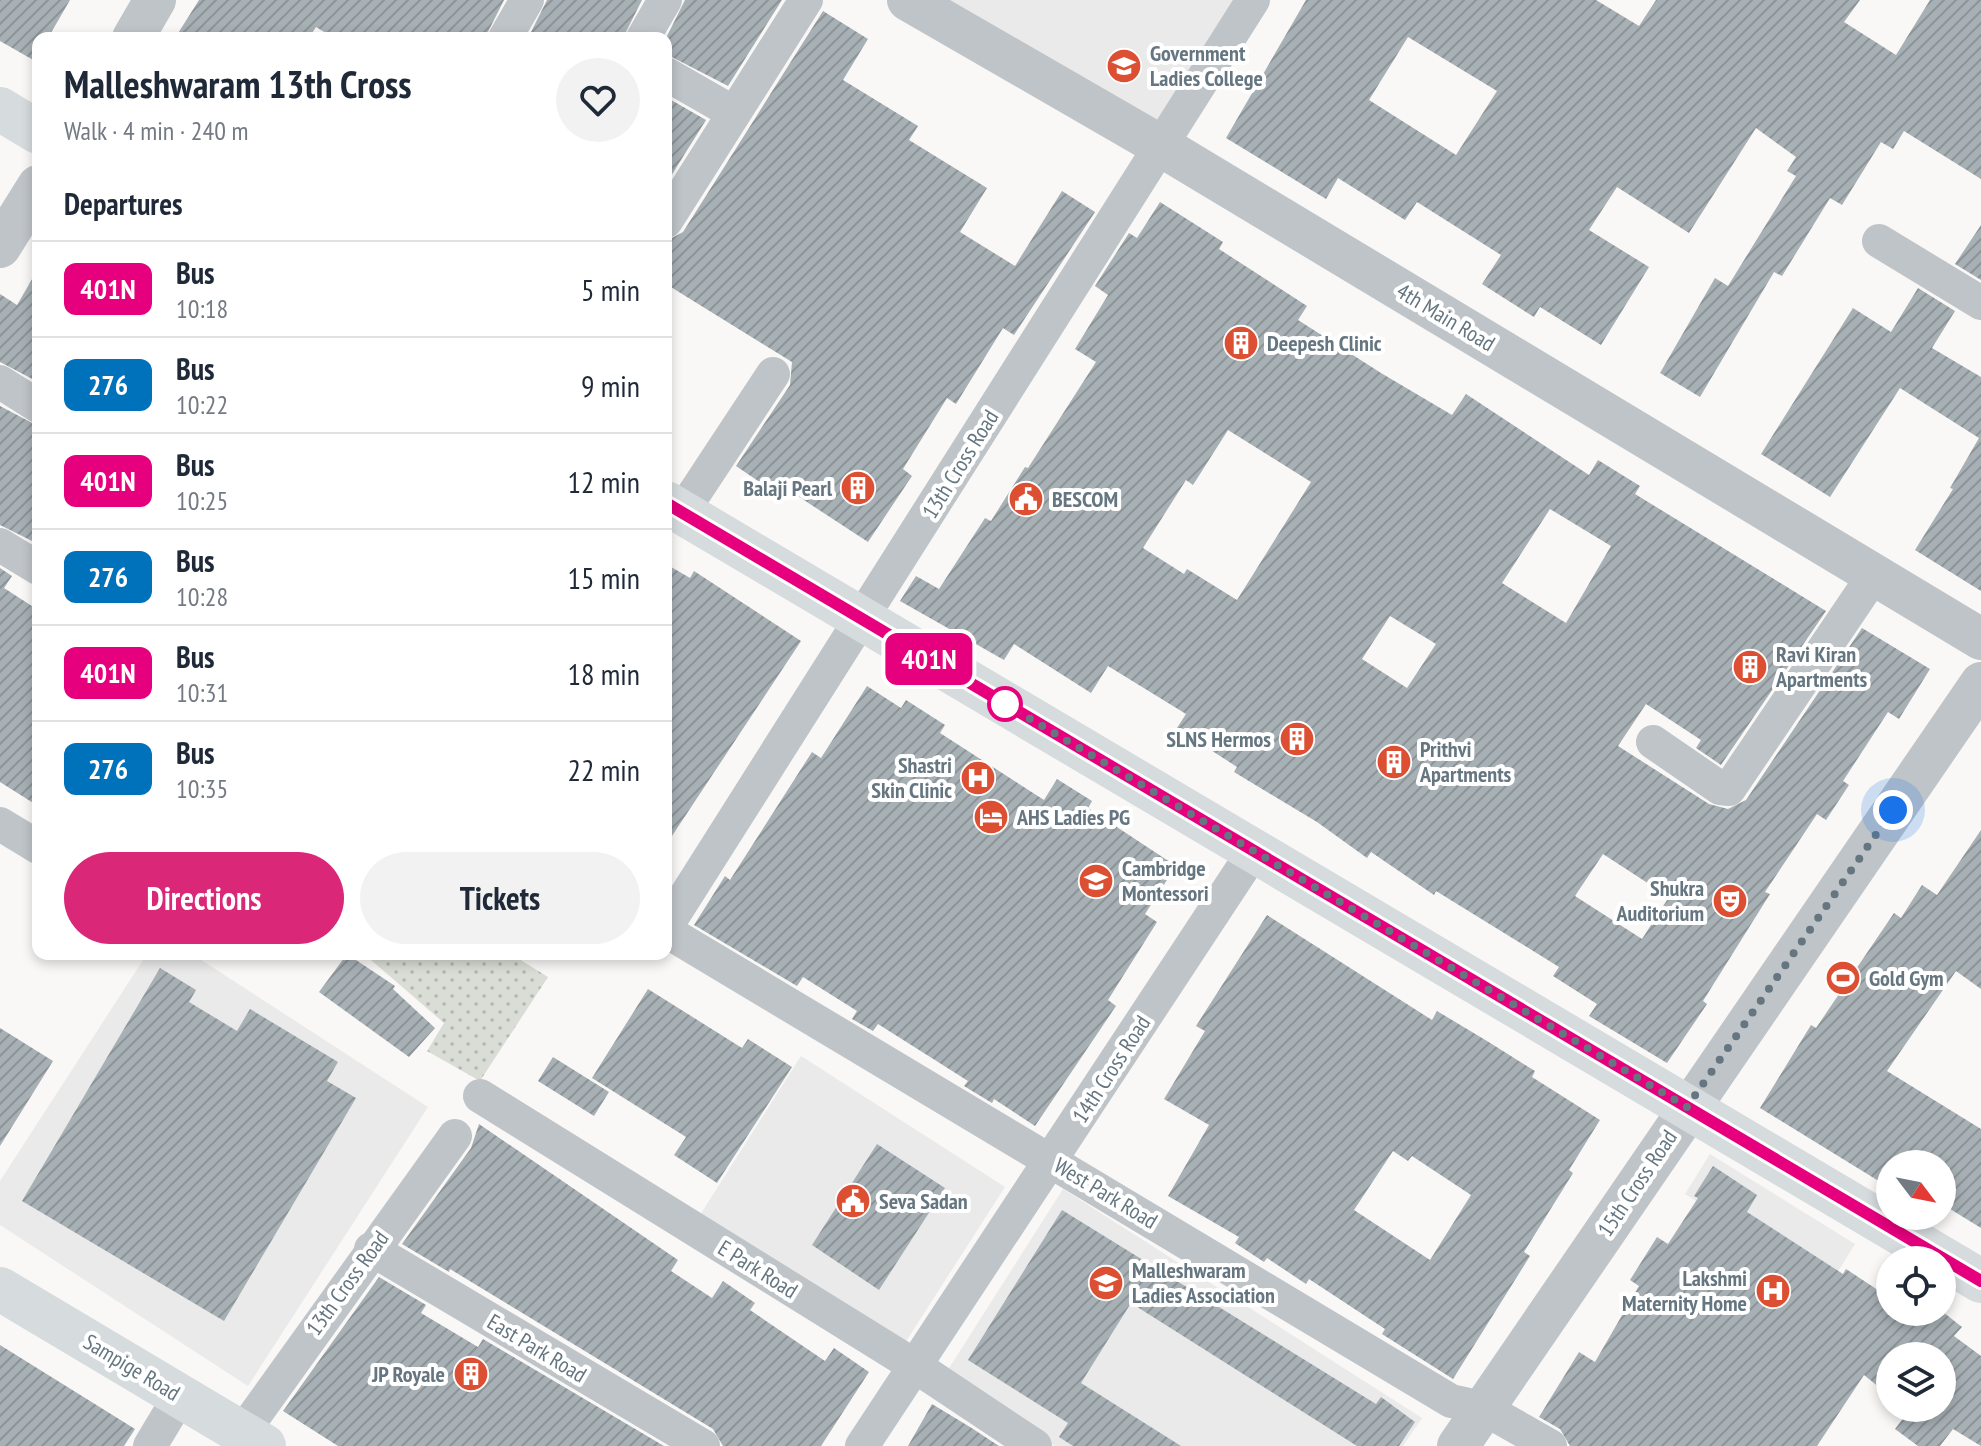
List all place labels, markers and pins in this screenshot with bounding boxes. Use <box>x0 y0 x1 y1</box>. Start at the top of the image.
place label: Government Ladies College <box>1150 39 1263 92</box>
school or university icon: Government Ladies College <box>1105 47 1143 85</box>
building icon: Deepesh Clinic <box>1222 324 1260 362</box>
place label: Deepesh Clinic <box>1267 329 1382 357</box>
building icon: Balaji Pearl <box>839 469 877 507</box>
place label: Balaji Pearl <box>743 474 833 502</box>
public building icon: BESCOM <box>1007 480 1045 518</box>
place label: BESCOM <box>1052 485 1118 513</box>
place label: Ravi Kiran Apartments <box>1775 640 1868 693</box>
building icon: Ravi Kiran Apartments <box>1731 648 1769 686</box>
unlabelled marker <box>988 687 1022 721</box>
building icon: SLNS Hermos <box>1278 720 1316 758</box>
place label: SLNS Hermos <box>1166 725 1271 753</box>
place label: Prithvi Apartments <box>1419 735 1512 788</box>
building icon: Prithvi Apartments <box>1375 743 1413 781</box>
place label: Shastri Skin Clinic <box>871 751 952 804</box>
hospital icon: Shastri Skin Clinic <box>959 759 997 797</box>
hotel icon: AHS Ladies PG <box>972 798 1010 836</box>
place label: AHS Ladies PG <box>1016 803 1130 831</box>
place label: Cambridge Montessori <box>1122 854 1209 907</box>
school or university icon: Cambridge Montessori <box>1077 862 1115 900</box>
place label: Shukra Auditorium <box>1615 874 1704 927</box>
theatre icon: Shukra Auditorium <box>1711 882 1749 920</box>
sports icon: Gold Gym <box>1824 959 1862 997</box>
place label: Gold Gym <box>1869 964 1944 992</box>
public building icon: Seva Sadan <box>834 1182 872 1220</box>
place label: Seva Sadan <box>879 1187 968 1215</box>
place label: Malleshwaram Ladies Association <box>1132 1256 1275 1309</box>
school or university icon: Malleshwaram Ladies Association <box>1087 1264 1125 1302</box>
place label: Lakshmi Maternity Home <box>1622 1264 1747 1317</box>
hospital icon: Lakshmi Maternity Home <box>1754 1272 1792 1310</box>
building icon: JP Royale <box>452 1355 490 1393</box>
place label: JP Royale <box>371 1360 445 1388</box>

